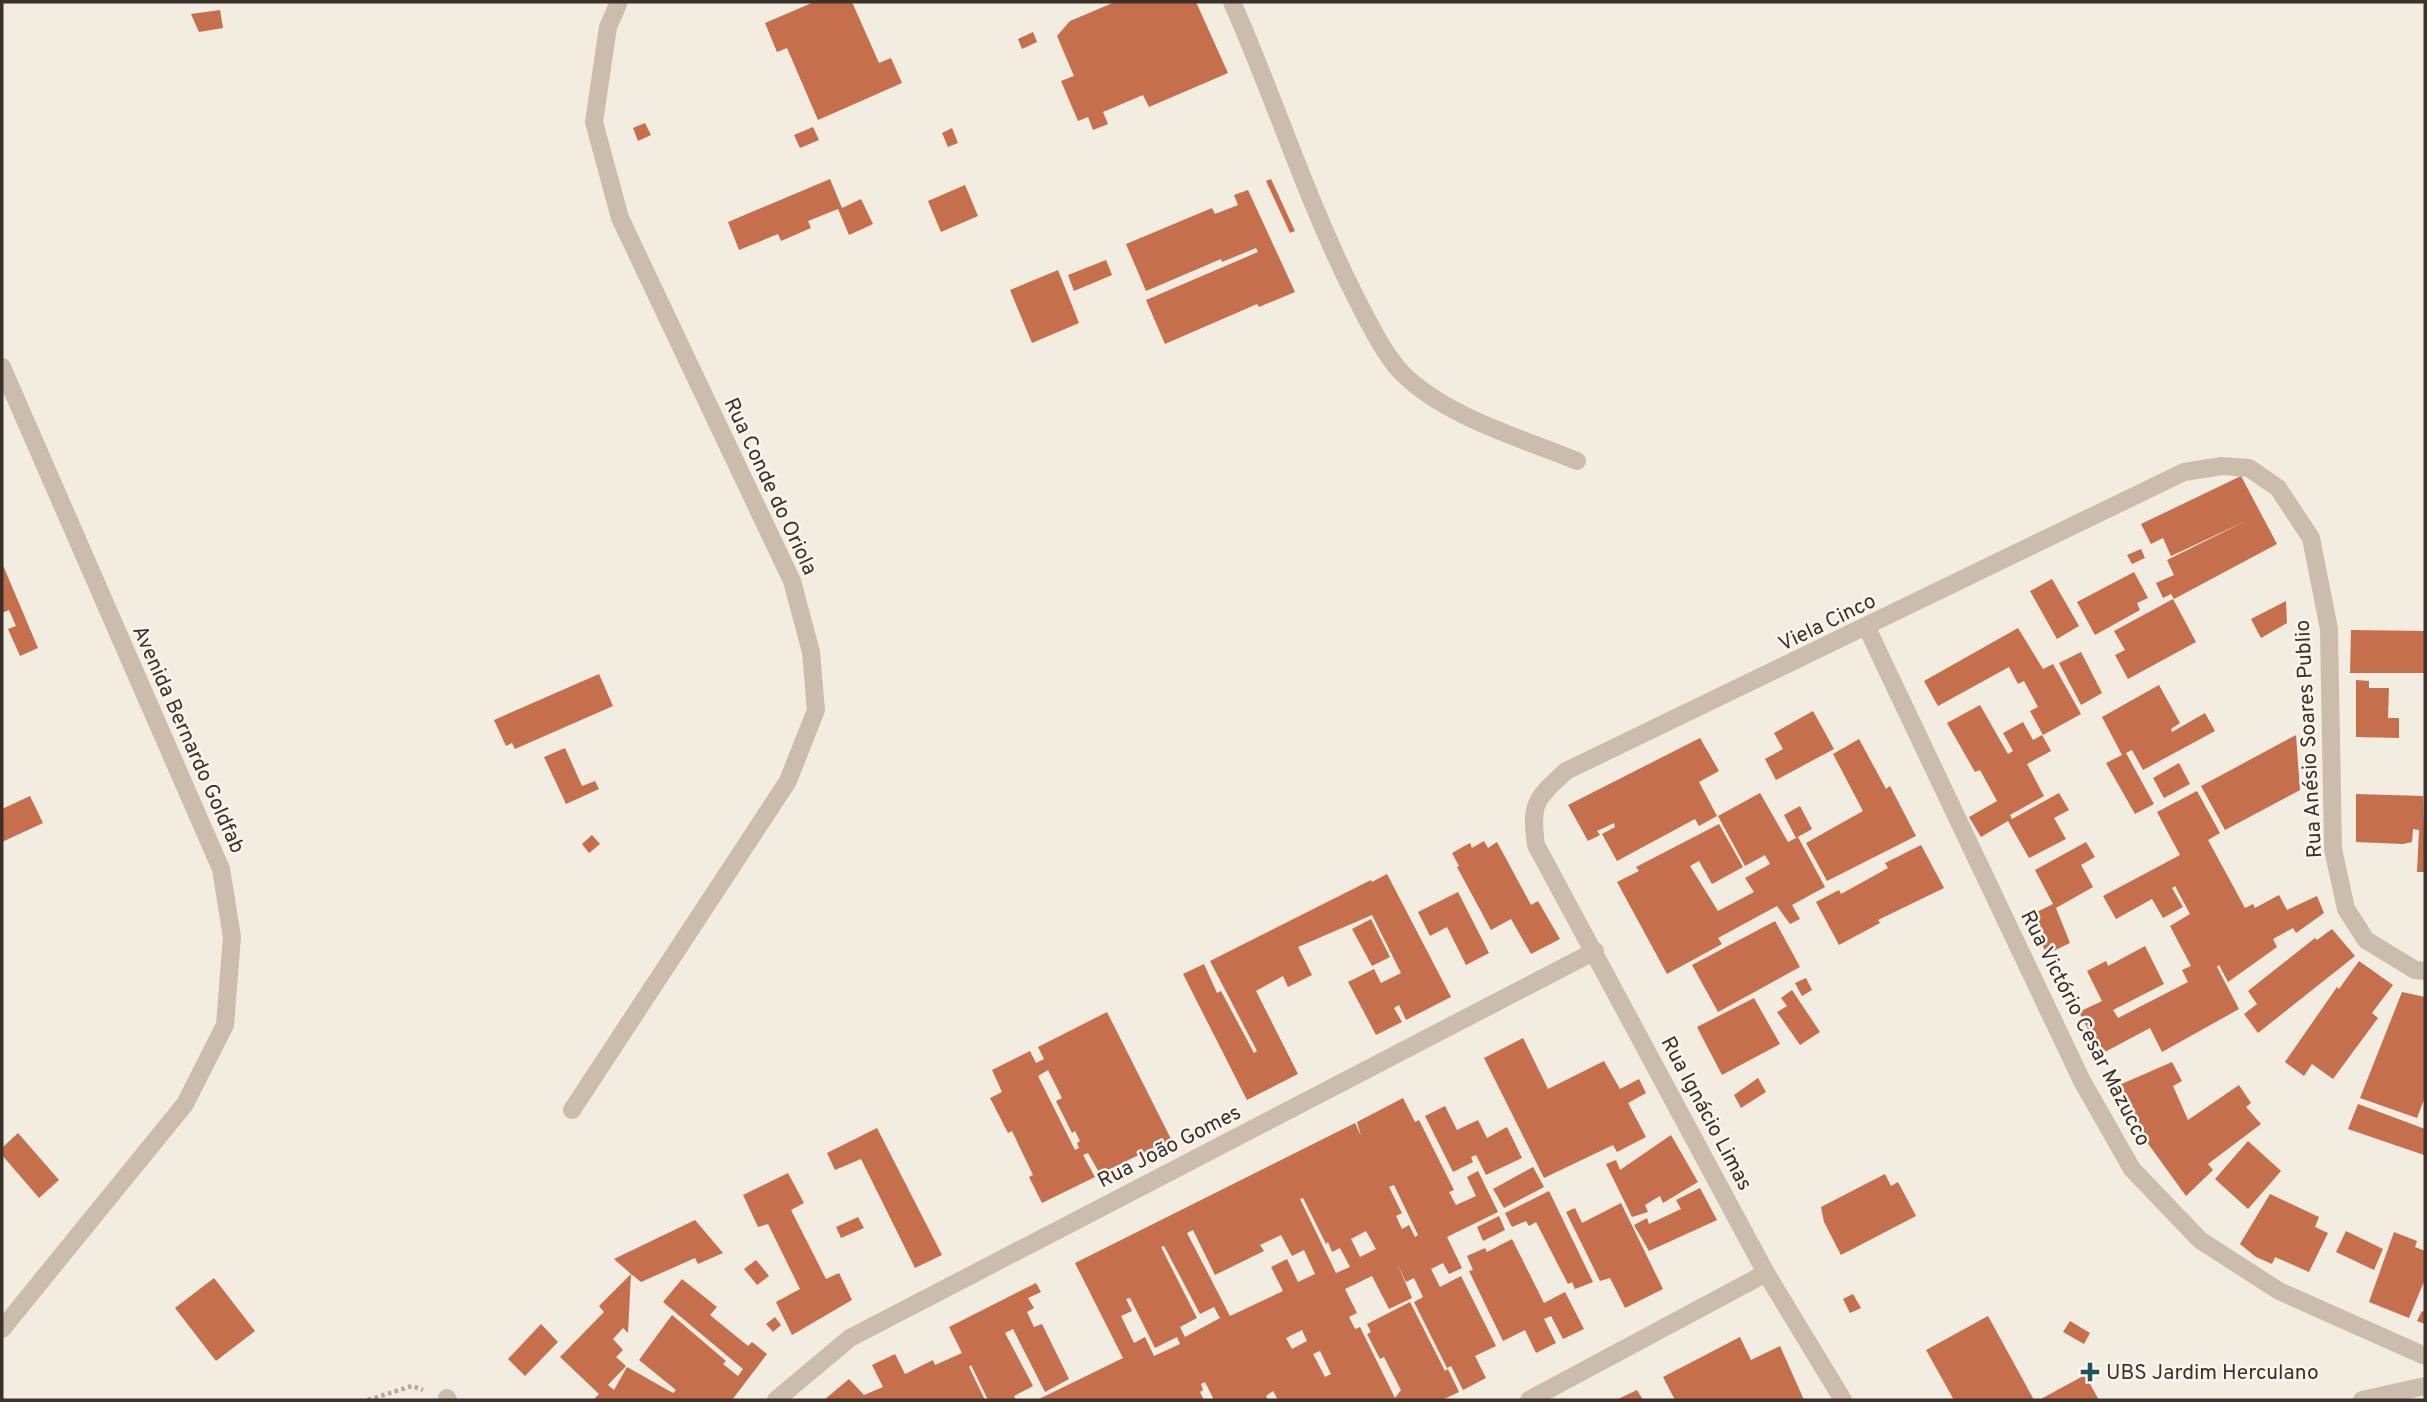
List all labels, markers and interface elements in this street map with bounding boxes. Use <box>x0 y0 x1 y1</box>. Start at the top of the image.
street label: Rua Conde do Oriola <box>717 394 823 580</box>
street label: Viela Cinco <box>1774 588 1881 659</box>
street label: Rua Anésio Soares Publio <box>2290 619 2329 859</box>
street label: Avenida Bernardo Goldfab <box>125 622 250 858</box>
street label: Rua Victório Cesar Mazucco <box>2013 906 2156 1151</box>
street label: Rua Ignácio Limas <box>1654 1032 1758 1195</box>
street label: Rua João Gomes <box>1093 1100 1246 1195</box>
place label: UBS Jardim Herculano <box>2106 1360 2319 1387</box>
marker: UBS Jardim Herculano <box>2080 1362 2100 1382</box>

